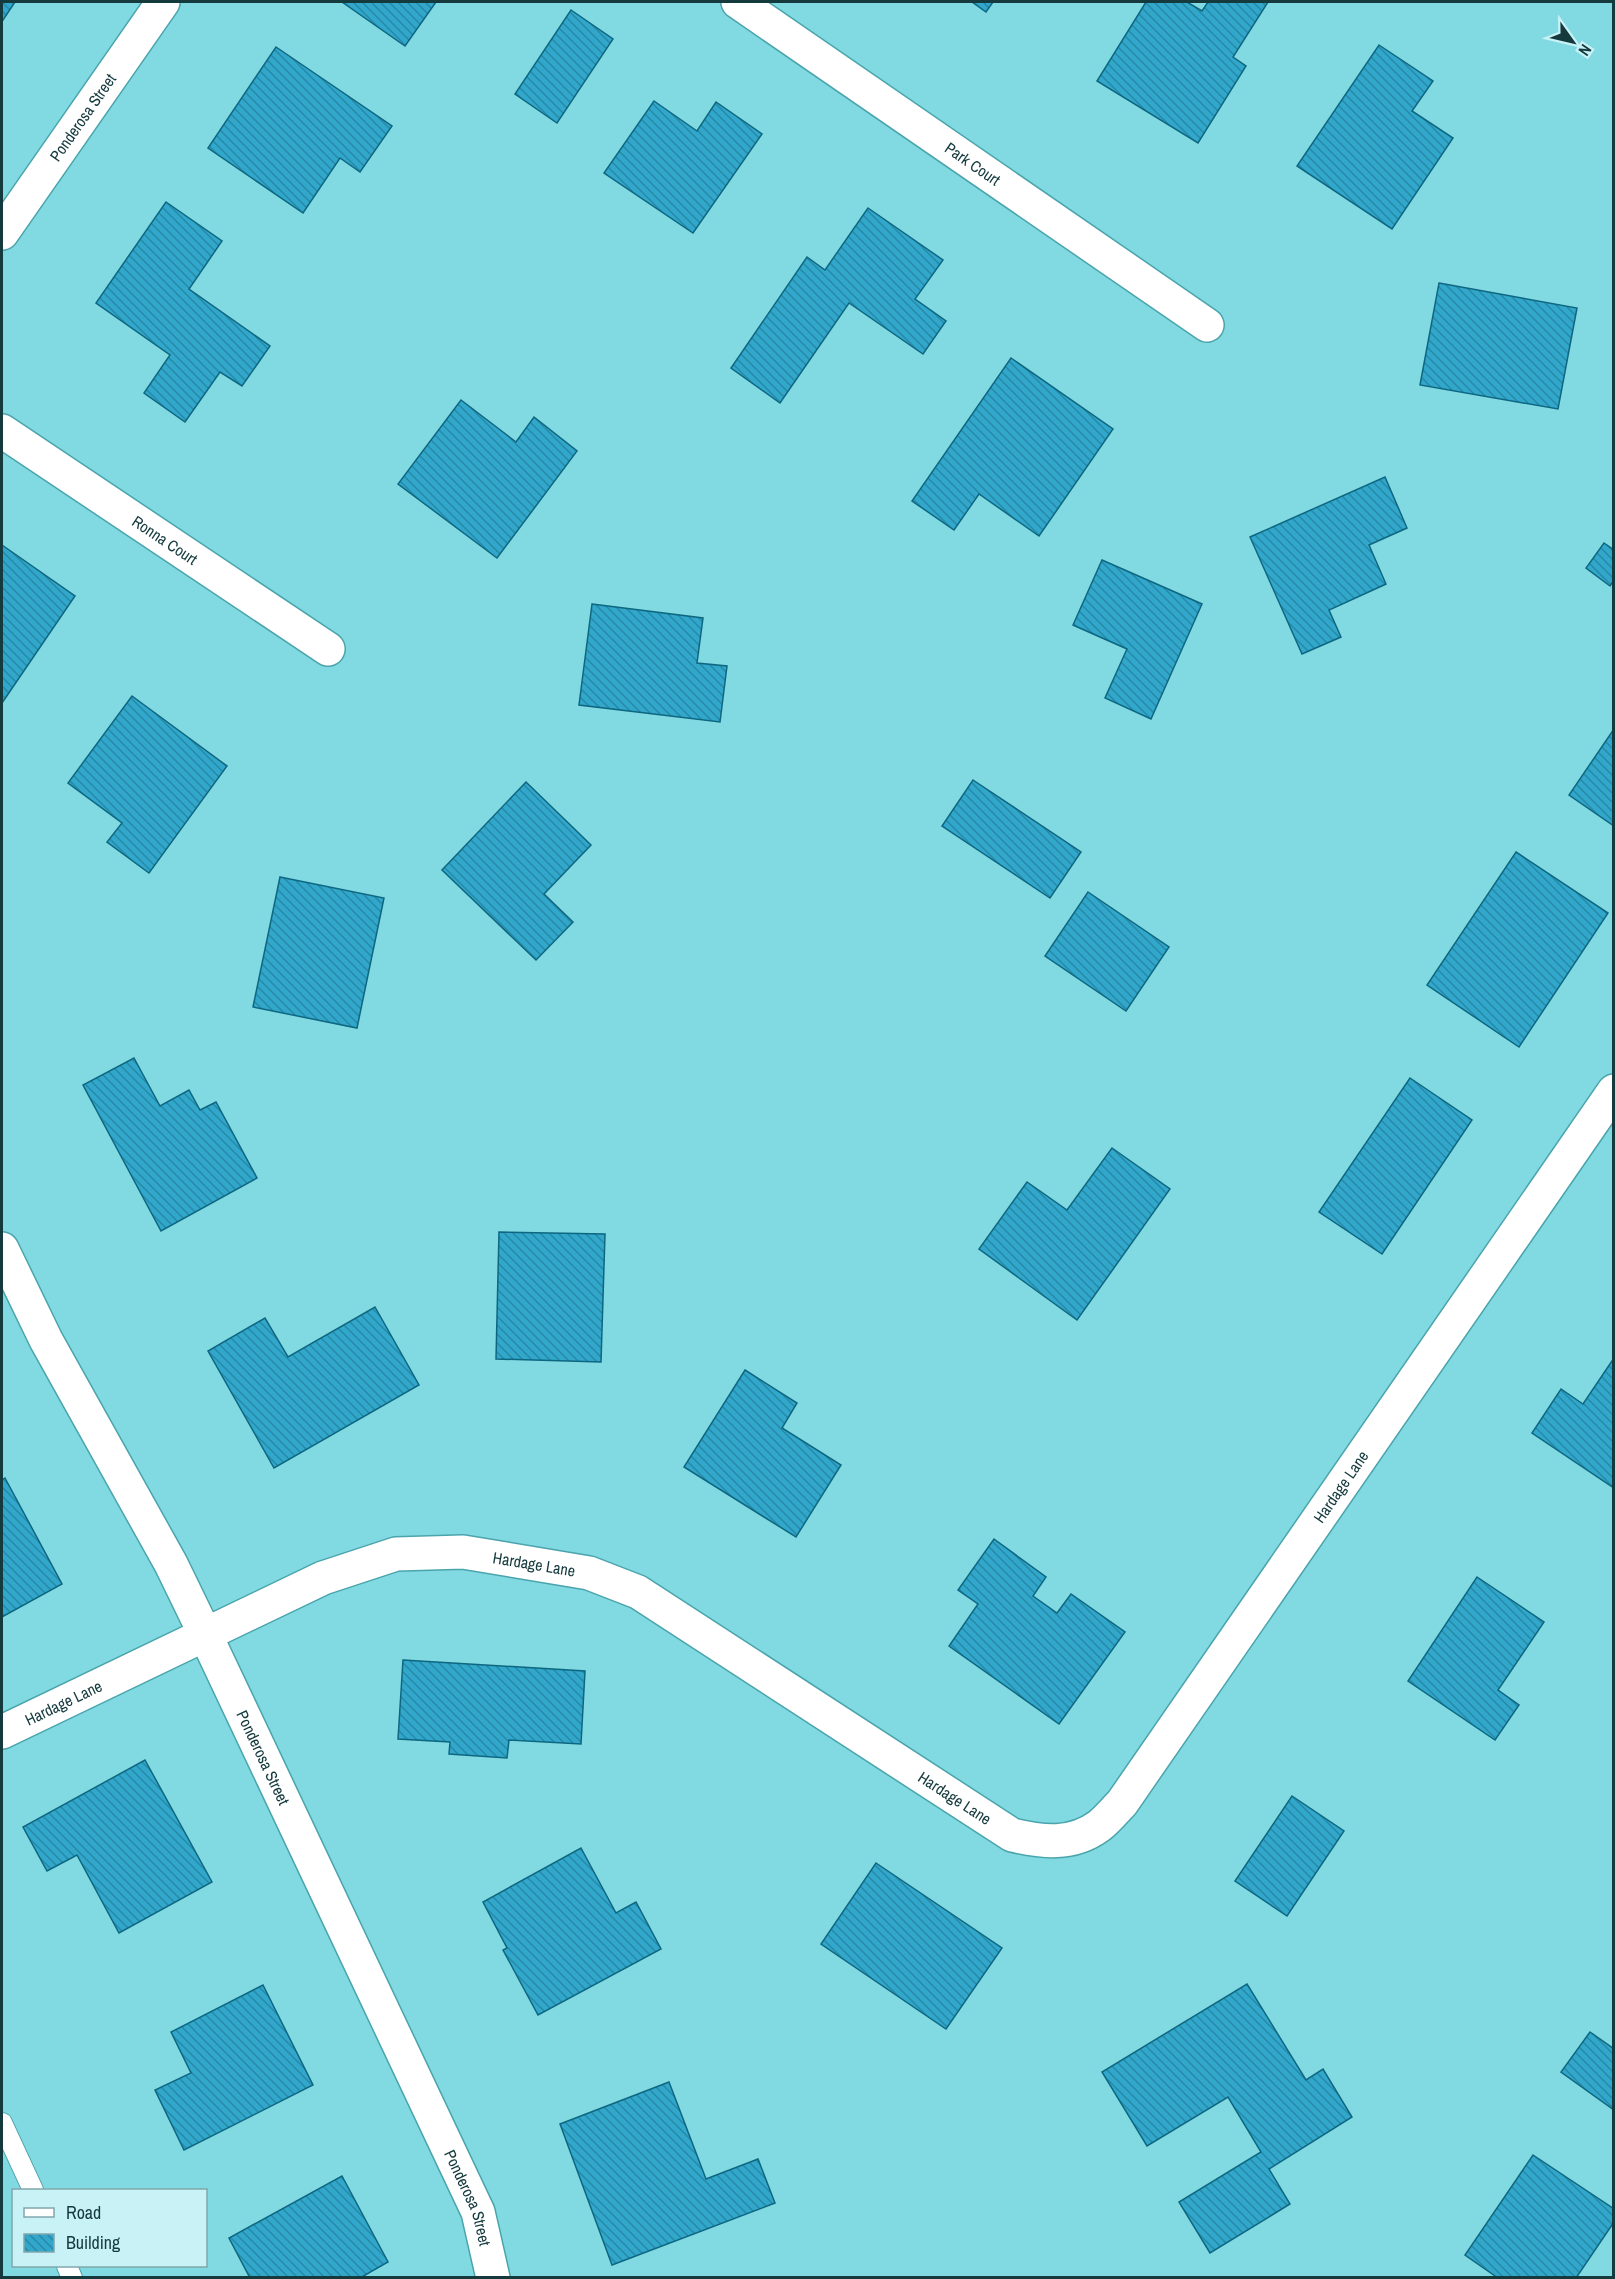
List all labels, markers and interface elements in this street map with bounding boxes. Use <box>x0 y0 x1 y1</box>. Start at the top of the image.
north arrow <box>1543 12 1603 72</box>
text: N <box>1574 40 1597 60</box>
street label: Ponderosa Street <box>44 69 121 166</box>
street label: Park Court <box>941 137 1005 191</box>
street label: Ronna Court <box>128 510 202 570</box>
street label: Hardage Lane <box>1308 1446 1373 1527</box>
street label: Hardage Lane <box>491 1546 577 1582</box>
street label: Hardage Lane <box>21 1675 106 1730</box>
street label: Ponderosa Street <box>232 1707 295 1809</box>
street label: Hardage Lane <box>914 1766 996 1830</box>
street label: Ponderosa Street <box>439 2146 496 2248</box>
legend <box>12 2189 207 2267</box>
text: Road <box>66 2200 101 2225</box>
text: Building <box>66 2230 121 2255</box>

